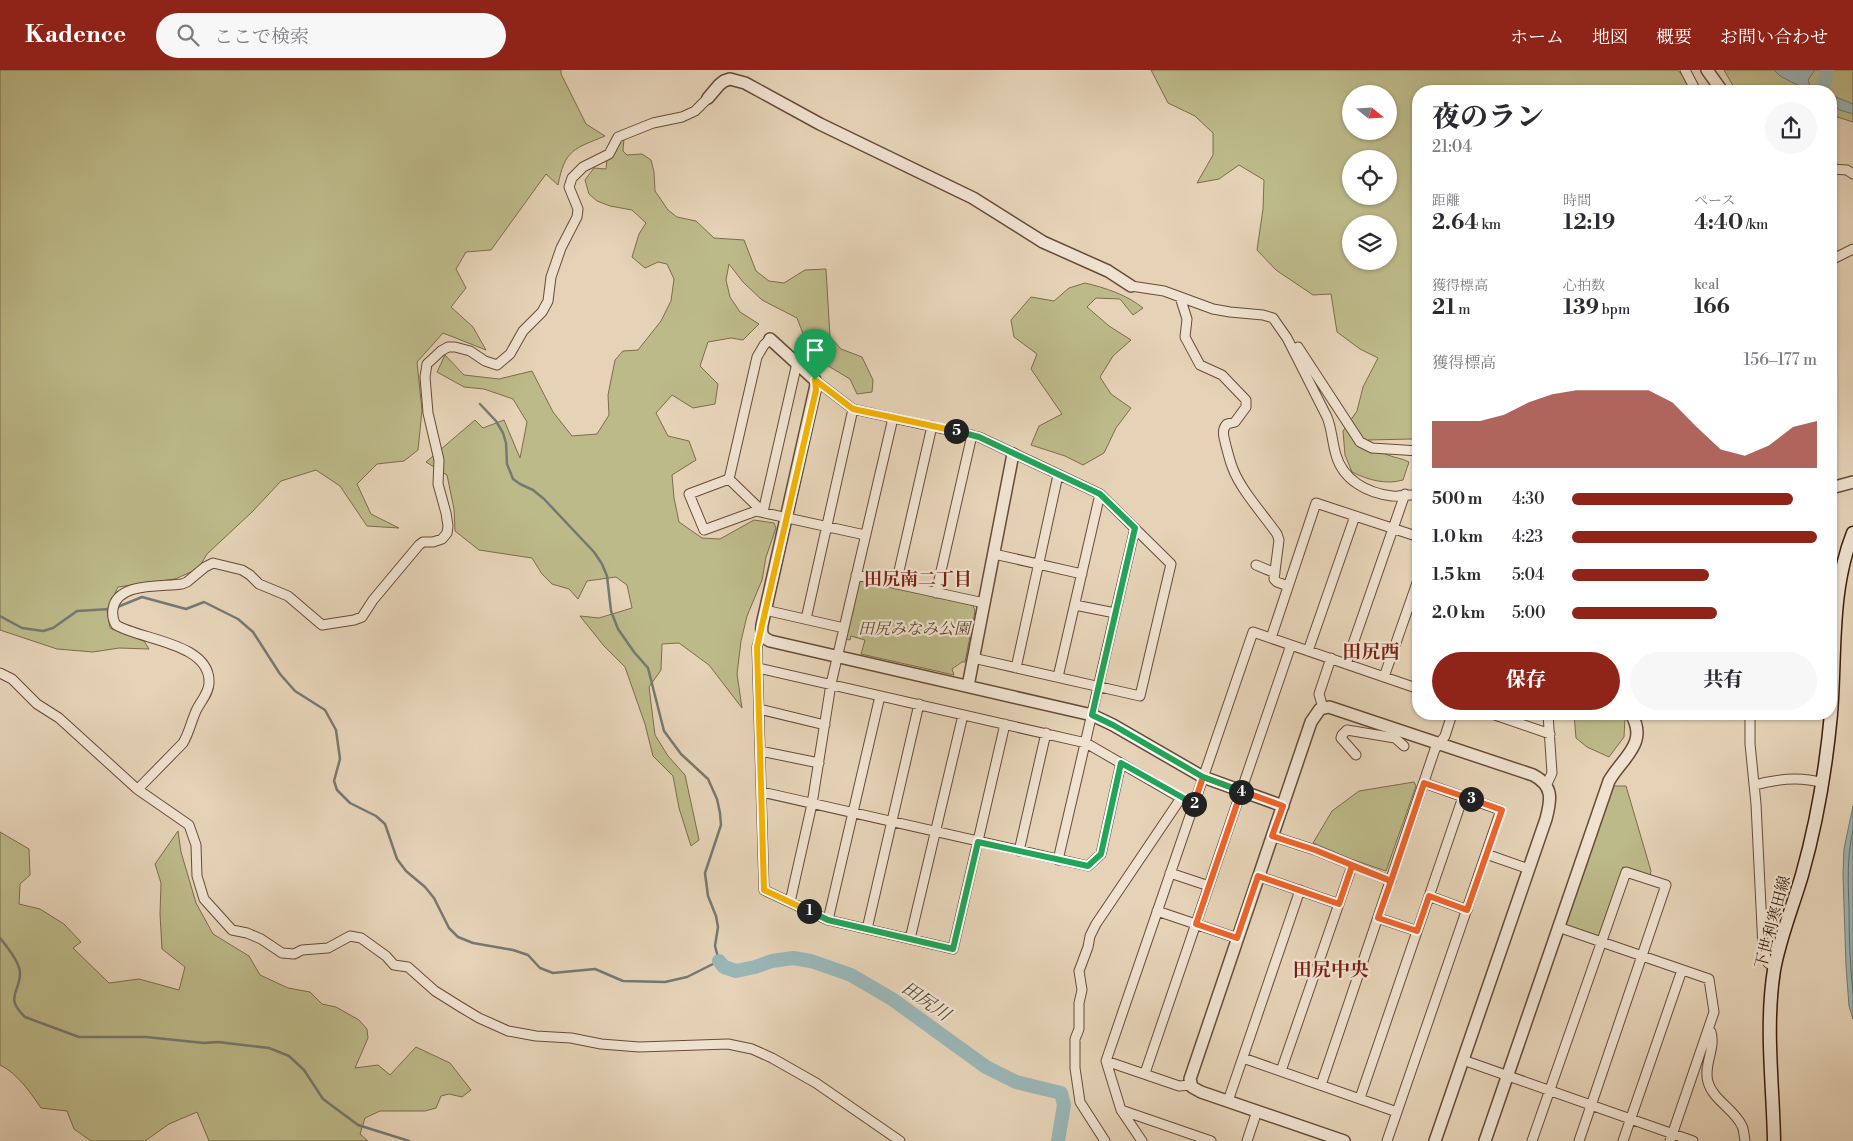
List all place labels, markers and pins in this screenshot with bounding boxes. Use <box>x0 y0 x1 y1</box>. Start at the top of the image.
pin <box>794 329 836 380</box>
pin: 5 <box>944 418 968 444</box>
pin: 4 <box>1228 780 1254 804</box>
pin: 3 <box>1458 786 1484 812</box>
pin: 2 <box>1182 792 1206 816</box>
pin: 1 <box>796 898 822 924</box>

